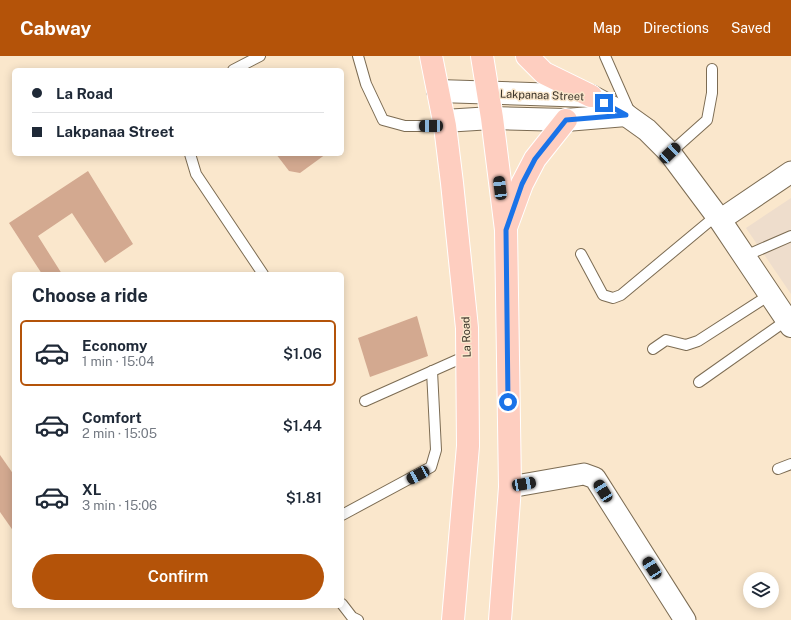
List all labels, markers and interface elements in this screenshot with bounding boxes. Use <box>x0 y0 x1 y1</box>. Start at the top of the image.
text: Cabway <box>20 17 91 39</box>
text: Map <box>593 20 621 36</box>
text: Directions <box>643 20 709 36</box>
text: Saved <box>731 20 771 36</box>
text: La Road <box>56 85 113 102</box>
street label: Lakpanaa Street <box>500 88 584 102</box>
route end <box>595 94 613 112</box>
car <box>419 120 443 132</box>
text: Lakpanaa Street <box>56 123 174 140</box>
car <box>657 140 683 166</box>
car <box>493 175 507 201</box>
text: Choose a ride <box>32 285 148 306</box>
street label: La Road <box>459 316 473 358</box>
icon: car <box>34 335 70 371</box>
text: Economy <box>82 337 147 354</box>
text: $1.06 <box>283 345 322 362</box>
text: 1 min · 15:04 <box>82 354 154 369</box>
route start <box>499 393 517 411</box>
icon: car <box>34 407 70 443</box>
text: Comfort <box>82 409 142 426</box>
text: $1.44 <box>283 417 322 434</box>
text: 2 min · 15:05 <box>82 426 157 441</box>
car <box>405 464 431 486</box>
car <box>511 476 537 492</box>
car <box>592 478 614 504</box>
icon: car <box>34 479 70 515</box>
text: XL <box>82 481 101 498</box>
text: $1.81 <box>286 489 322 506</box>
text: 3 min · 15:06 <box>82 498 157 513</box>
button: Confirm <box>32 554 324 600</box>
car <box>640 555 664 581</box>
map controls <box>743 572 779 608</box>
button: layers <box>743 572 779 608</box>

